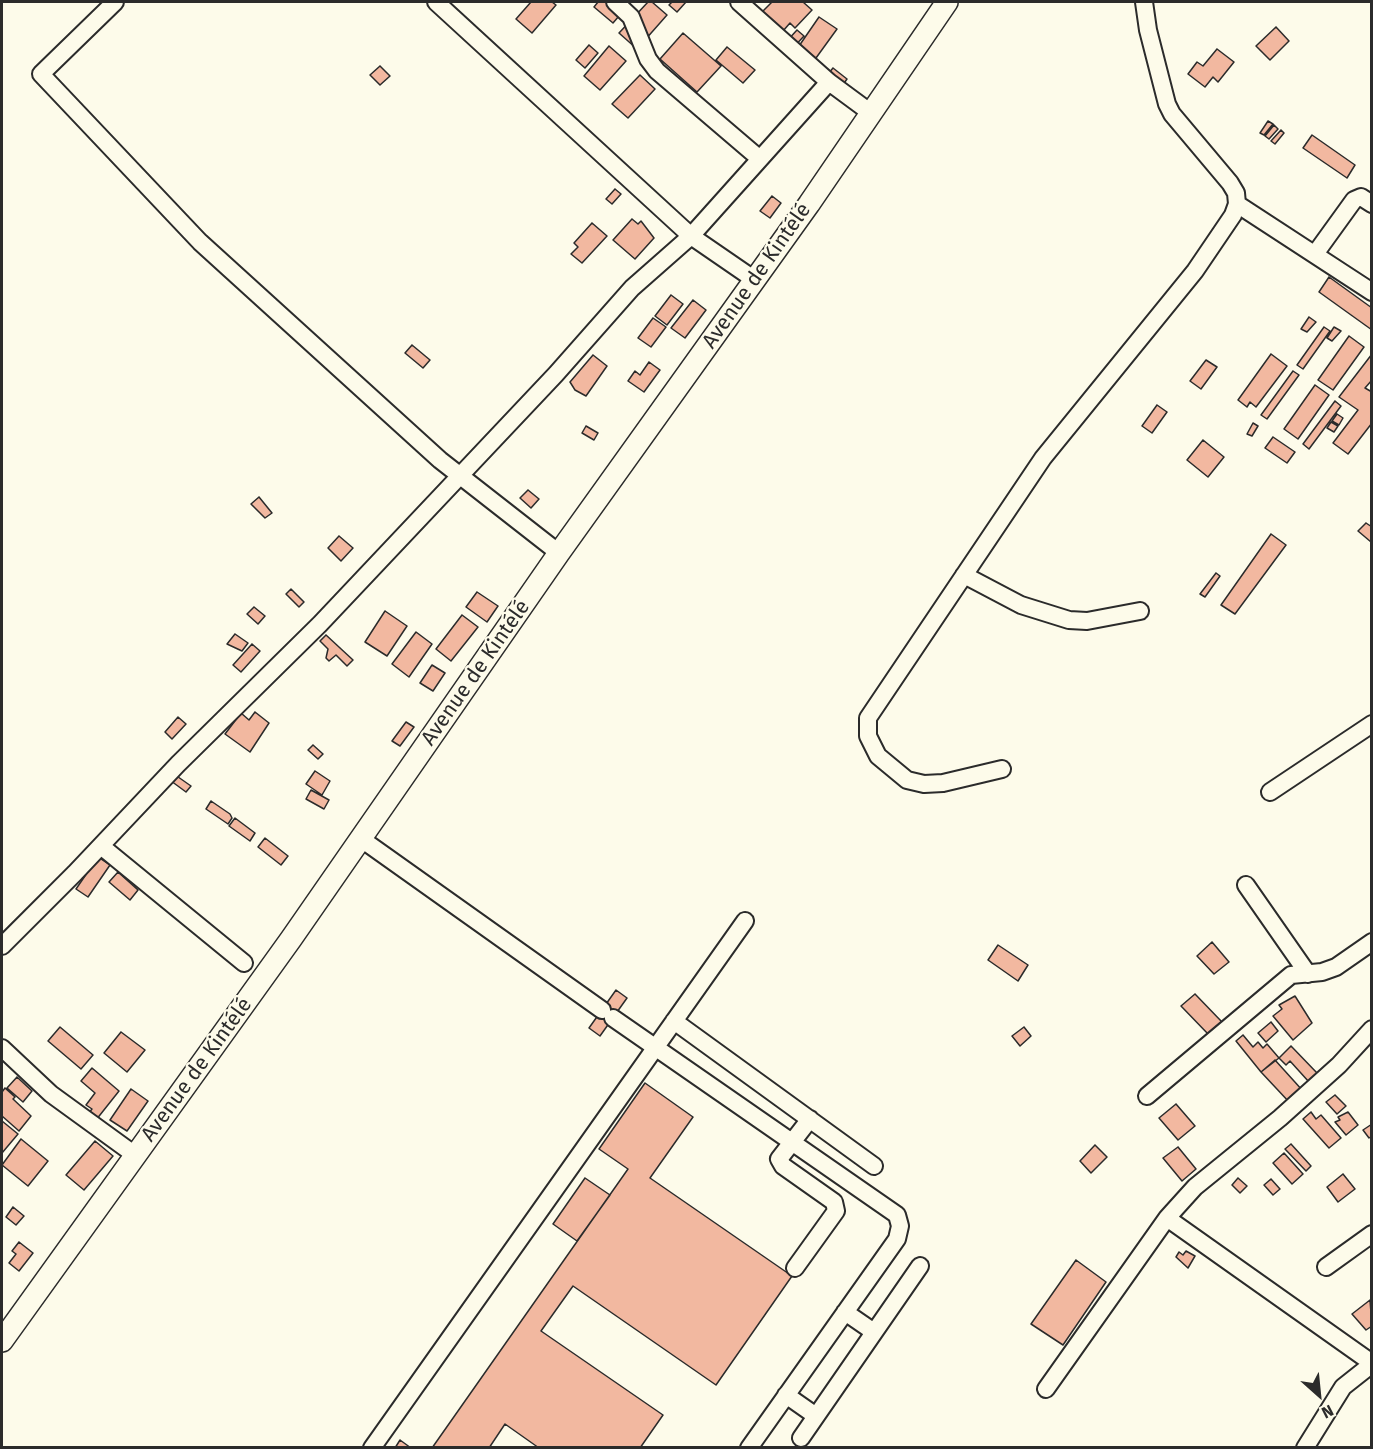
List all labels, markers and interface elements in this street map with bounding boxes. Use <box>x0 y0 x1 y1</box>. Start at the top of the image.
street label: Avenue de Kintélé <box>697 198 817 354</box>
street label: Avenue de Kintélé <box>416 595 536 751</box>
street label: Avenue de Kintélé <box>136 993 258 1147</box>
north arrow <box>1289 1365 1349 1425</box>
text: N <box>1318 1401 1336 1422</box>

